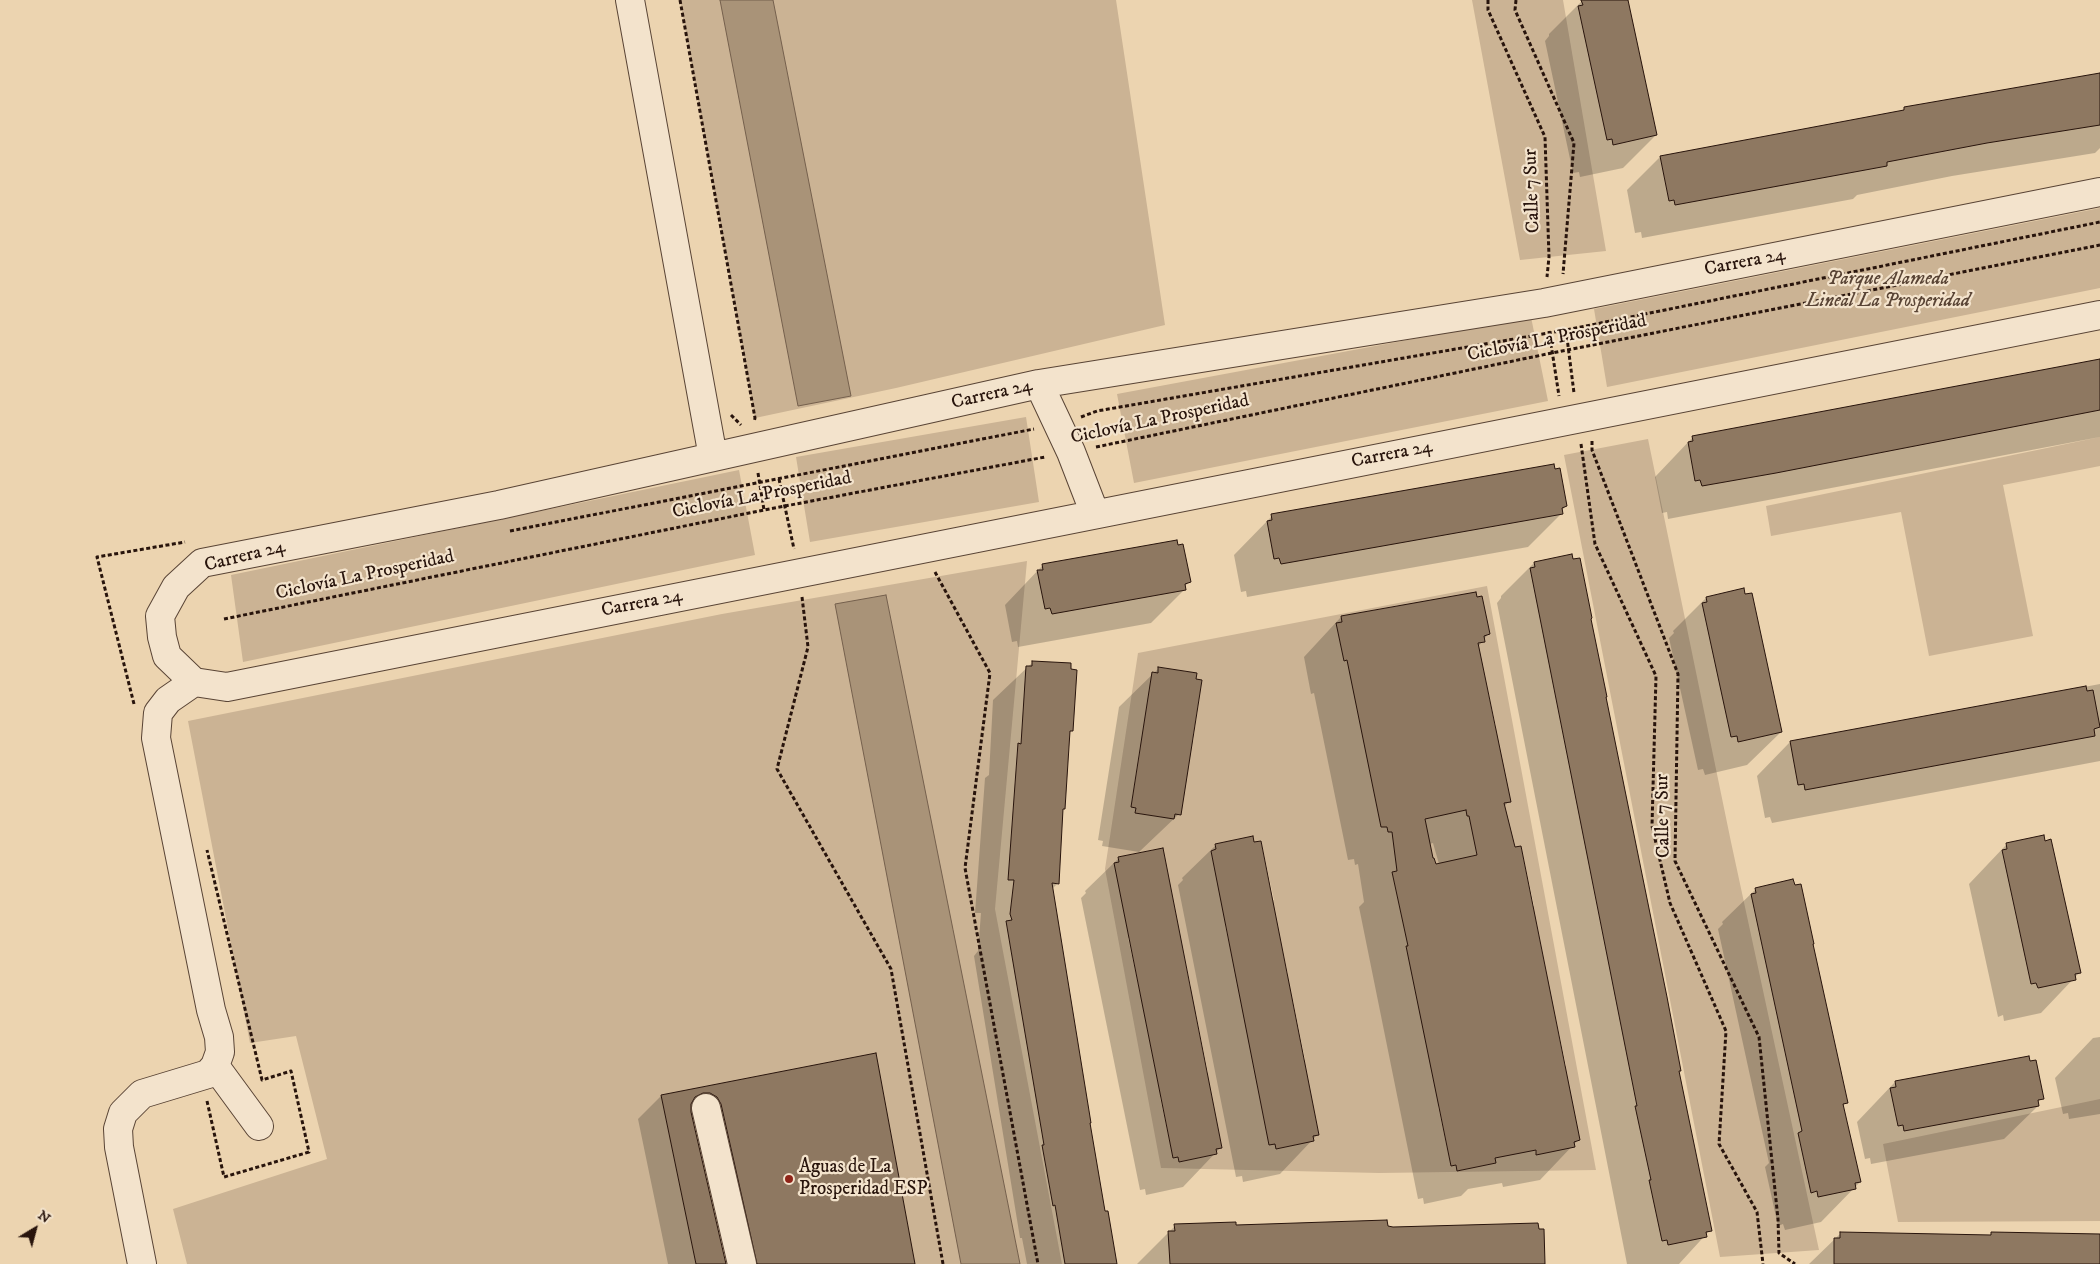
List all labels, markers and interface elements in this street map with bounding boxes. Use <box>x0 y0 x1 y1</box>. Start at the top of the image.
street label: Calle 7 Sur <box>1520 148 1546 234</box>
street label: Carrera 24 <box>1702 244 1788 282</box>
park label: Parque Alameda Lineal La Prosperidad <box>1806 269 1970 313</box>
street label: Ciclovía La Prosperidad <box>1466 310 1648 368</box>
street label: Carrera 24 <box>949 375 1035 415</box>
street label: Ciclovía La Prosperidad <box>1069 390 1251 450</box>
street label: Carrera 24 <box>1349 436 1435 474</box>
street label: Ciclovía La Prosperidad <box>671 467 853 525</box>
street label: Carrera 24 <box>202 536 288 578</box>
street label: Ciclovía La Prosperidad <box>274 546 456 606</box>
street label: Carrera 24 <box>599 585 685 623</box>
street label: Calle 7 Sur <box>1652 774 1676 858</box>
place label: Aguas de La Prosperidad ESP <box>799 1157 928 1201</box>
marker: Aguas de La Prosperidad ESP <box>783 1173 795 1185</box>
north arrow <box>10 1204 60 1254</box>
text: N <box>34 1206 54 1228</box>

